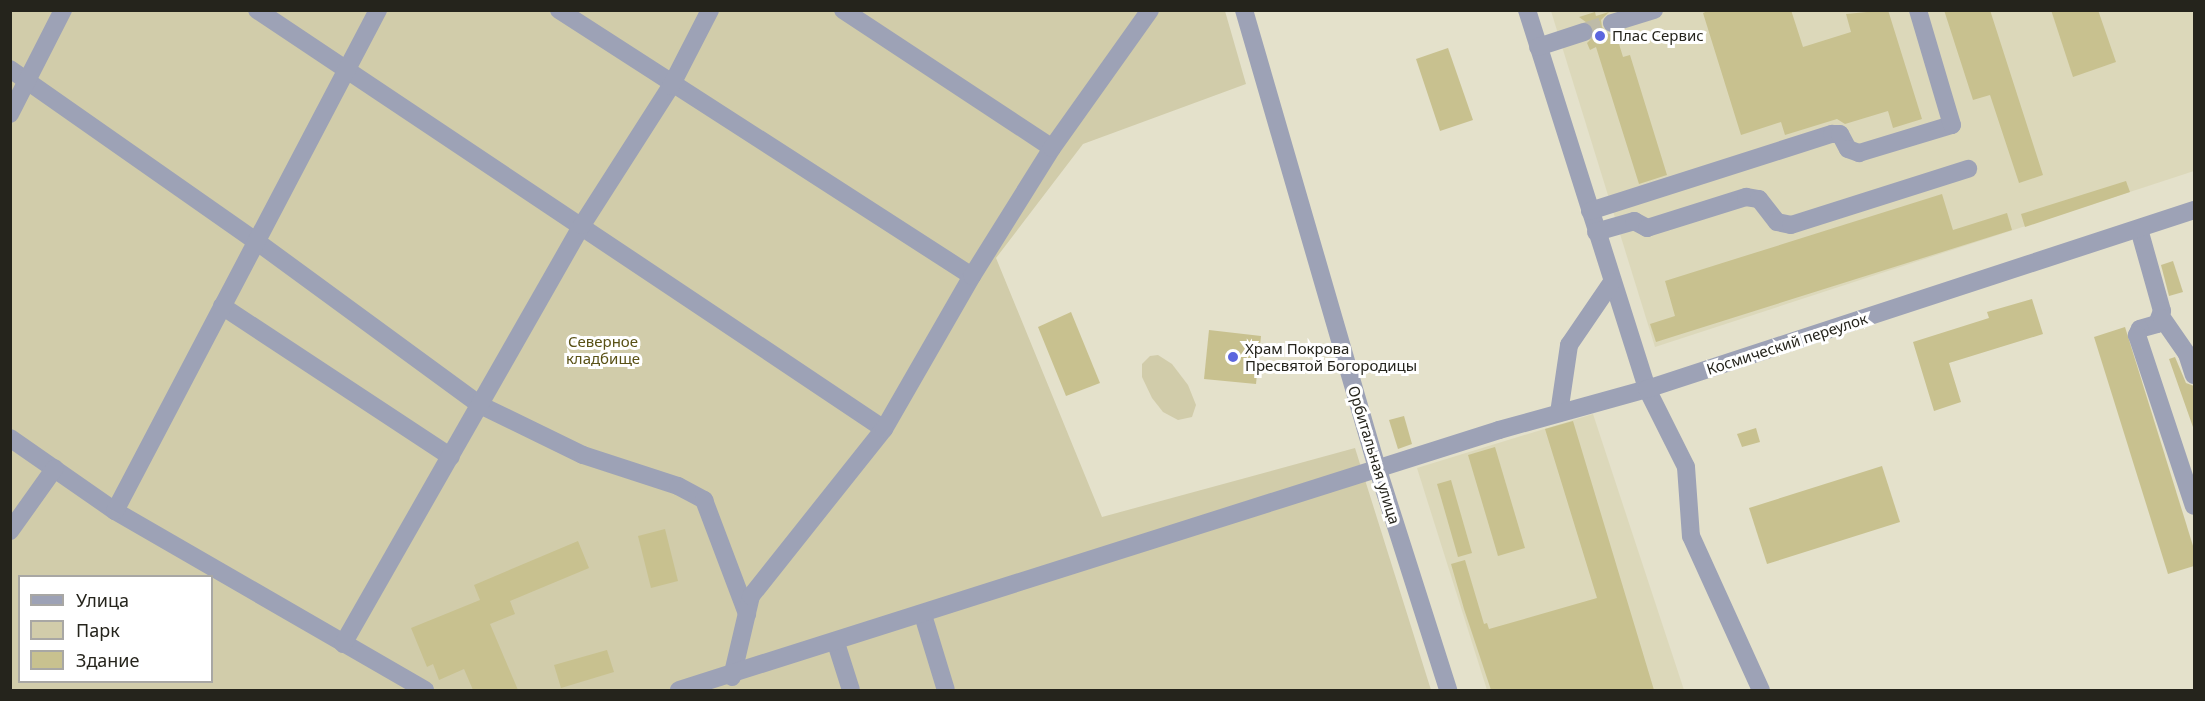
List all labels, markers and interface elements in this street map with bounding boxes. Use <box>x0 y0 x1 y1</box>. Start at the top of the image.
place label: Плас Сервис <box>1612 27 1704 45</box>
marker: Плас Сервис <box>1593 29 1607 43</box>
street label: Космический переулок <box>1704 309 1870 379</box>
park label: Северное кладбище <box>566 332 640 367</box>
place label: Храм Покрова Пресвятой Богородицы <box>1245 339 1417 374</box>
marker: Храм Покрова Пресвятой Богородицы <box>1226 350 1240 364</box>
street label: Орбитальная улица <box>1344 384 1404 526</box>
legend <box>18 575 213 683</box>
text: Улица <box>76 588 129 612</box>
text: Парк <box>76 618 120 642</box>
text: Здание <box>76 648 139 672</box>

